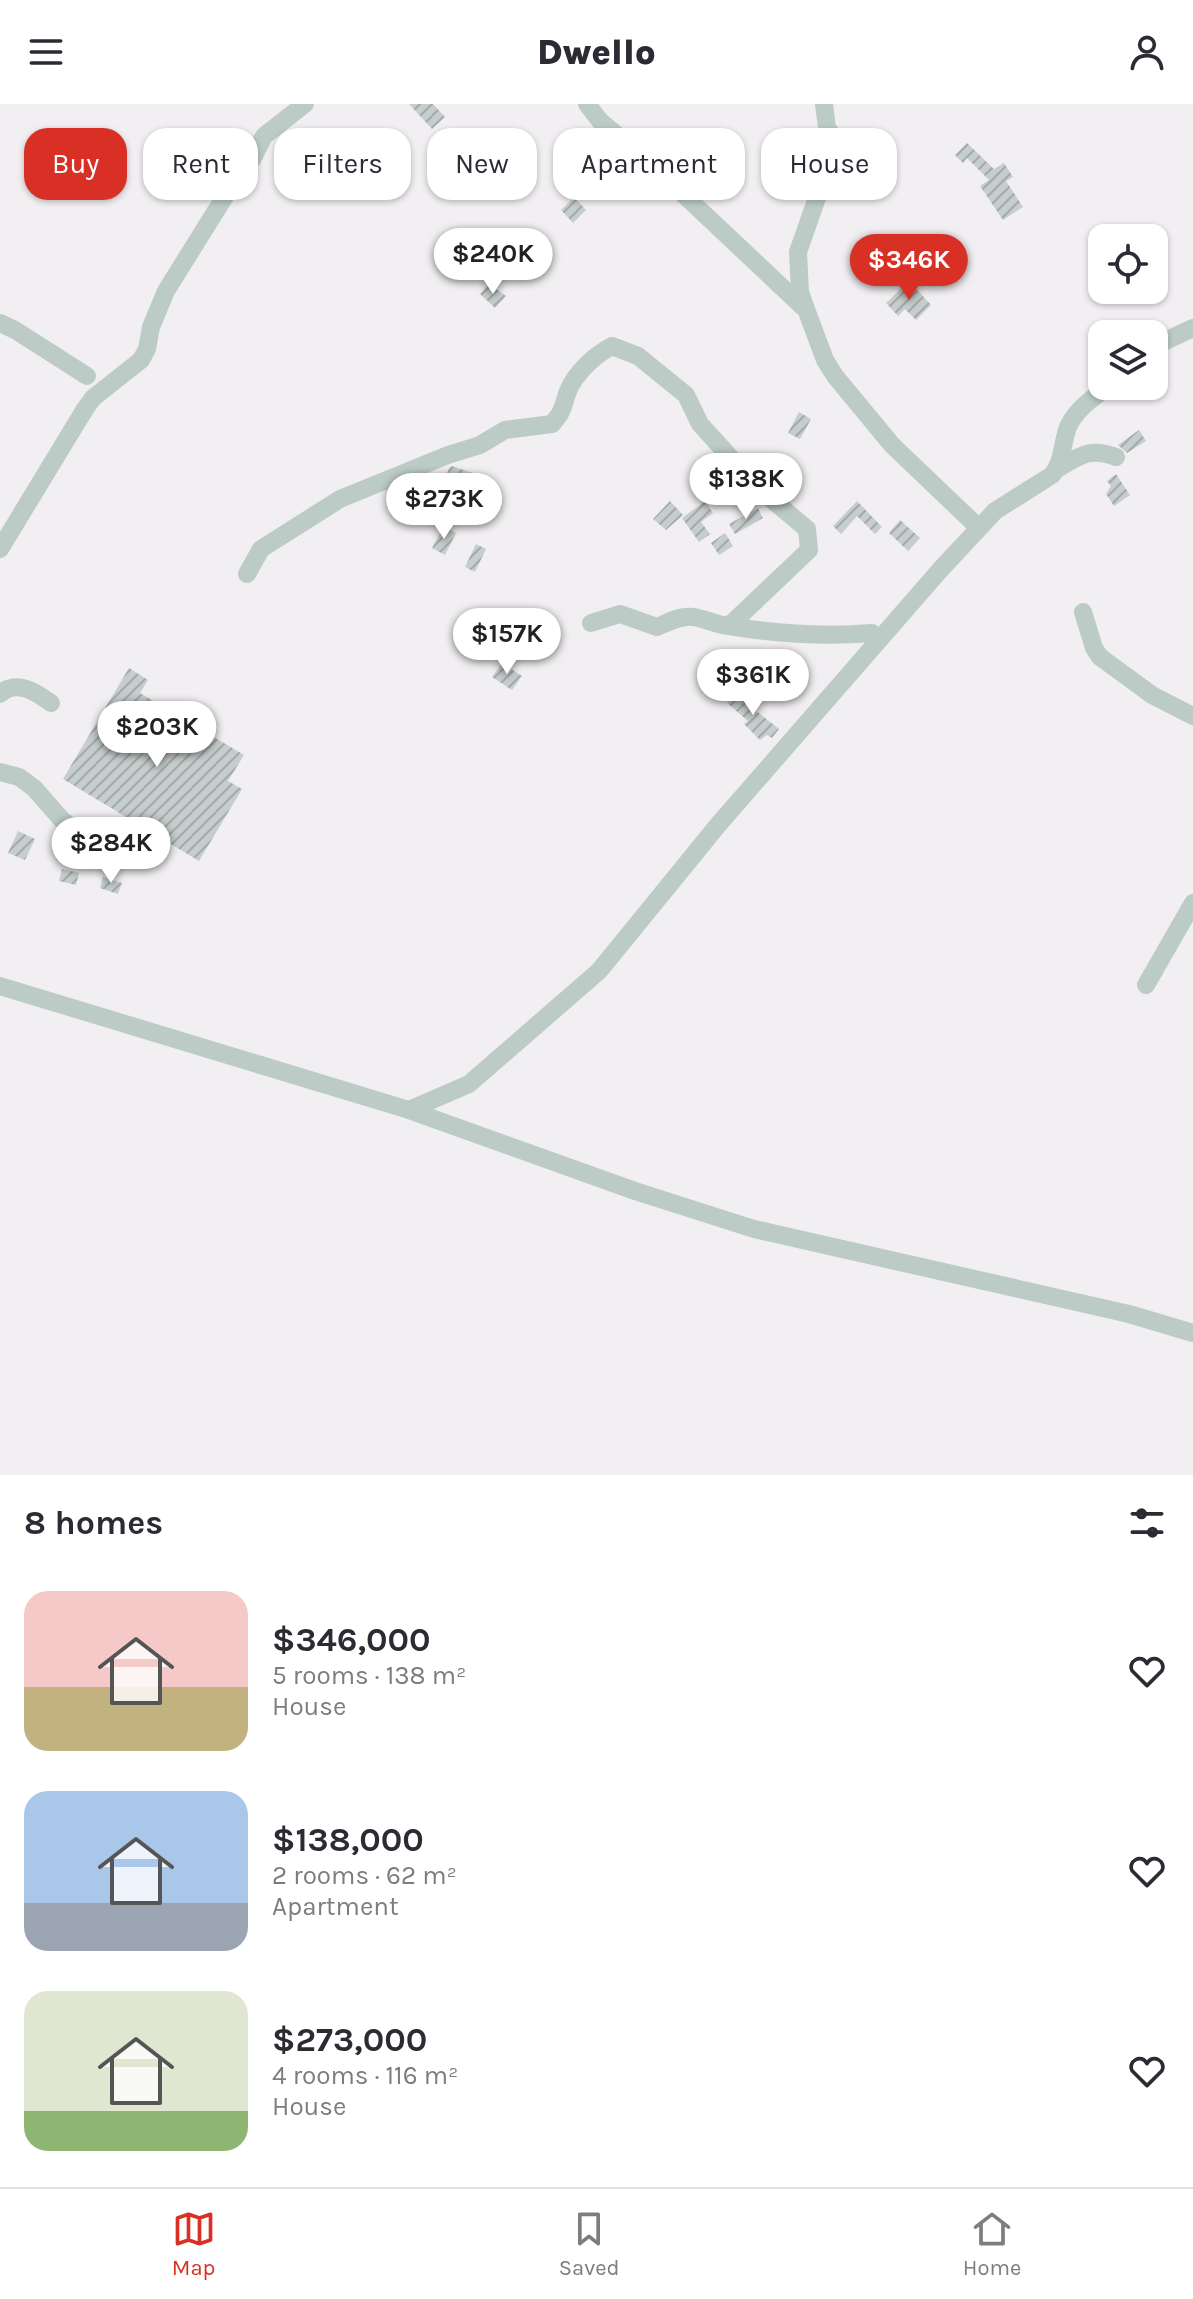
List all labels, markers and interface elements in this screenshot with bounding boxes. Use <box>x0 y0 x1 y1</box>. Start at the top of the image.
icon: menu <box>24 30 68 74</box>
icon: person <box>1125 30 1169 74</box>
text: Dwello <box>537 31 656 73</box>
chip: Buy <box>24 128 127 200</box>
chip: Rent <box>143 128 258 200</box>
chip: Filters <box>274 128 411 200</box>
chip: New <box>427 128 537 200</box>
chip: Apartment <box>553 128 745 200</box>
chip: House <box>761 128 897 200</box>
map controls <box>1088 224 1168 400</box>
button: locate <box>1088 224 1168 304</box>
pin: $240K <box>437 228 549 296</box>
pin: $346K <box>853 234 965 302</box>
text: $240K <box>452 238 534 269</box>
text: $346K <box>868 244 950 275</box>
button: layers <box>1088 320 1168 400</box>
pin: $138K <box>690 453 802 521</box>
text: $138K <box>707 463 785 494</box>
pin: $273K <box>388 473 500 541</box>
text: $273K <box>404 483 484 514</box>
pin: $157K <box>451 608 563 676</box>
text: $157K <box>471 618 543 649</box>
pin: $361K <box>697 649 809 717</box>
text: $361K <box>715 659 791 690</box>
pin: $203K <box>101 701 213 769</box>
text: $203K <box>115 711 199 742</box>
pin: $284K <box>55 817 167 885</box>
text: $284K <box>70 827 152 858</box>
icon: filters <box>1125 1501 1169 1545</box>
text: 8 homes <box>24 1503 163 1543</box>
text: $346,000 <box>272 1620 431 1660</box>
icon: home <box>88 1623 184 1719</box>
icon: heart <box>1125 1649 1169 1693</box>
text: 5 rooms · 138 m² <box>272 1660 467 1691</box>
text: House <box>272 1691 346 1722</box>
text: $138,000 <box>272 1820 424 1860</box>
icon: home <box>88 1823 184 1919</box>
icon: heart <box>1125 1849 1169 1893</box>
text: 2 rooms · 62 m² <box>272 1860 457 1891</box>
text: Apartment <box>272 1891 399 1922</box>
text: $273,000 <box>272 2020 427 2060</box>
icon: home <box>88 2023 184 2119</box>
icon: heart <box>1125 2049 1169 2093</box>
text: 4 rooms · 116 m² <box>272 2060 459 2091</box>
text: House <box>272 2091 346 2122</box>
tab: Map <box>172 2207 216 2281</box>
tab: Saved <box>559 2207 620 2281</box>
tab: Home <box>963 2207 1021 2281</box>

